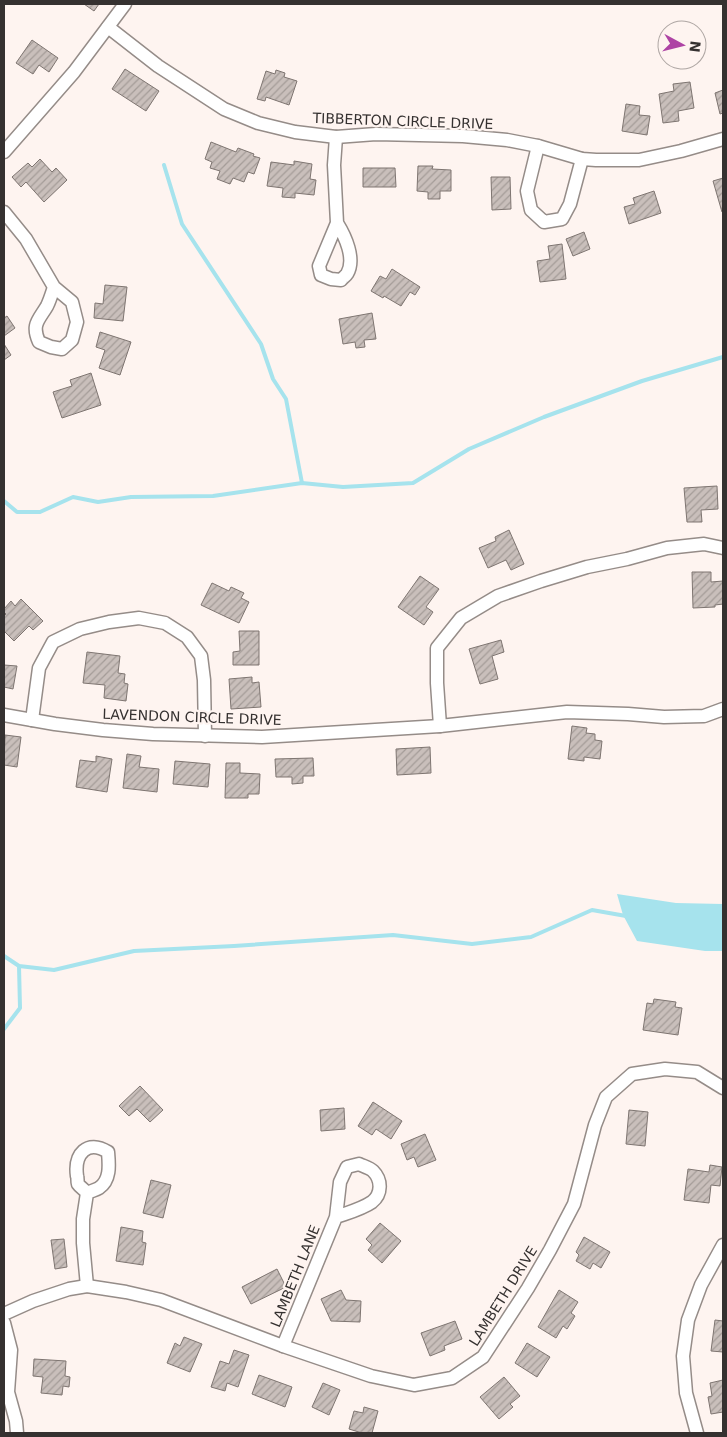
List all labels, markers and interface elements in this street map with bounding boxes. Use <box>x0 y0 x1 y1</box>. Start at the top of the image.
north arrow <box>657 20 707 70</box>
text: N <box>686 40 704 53</box>
street label: TIBBERTON CIRCLE DRIVE <box>311 110 494 132</box>
street label: LAVENDON CIRCLE DRIVE <box>102 706 282 728</box>
street label: LAMBETH LANE <box>267 1223 323 1329</box>
street label: LAMBETH DRIVE <box>466 1243 540 1349</box>

